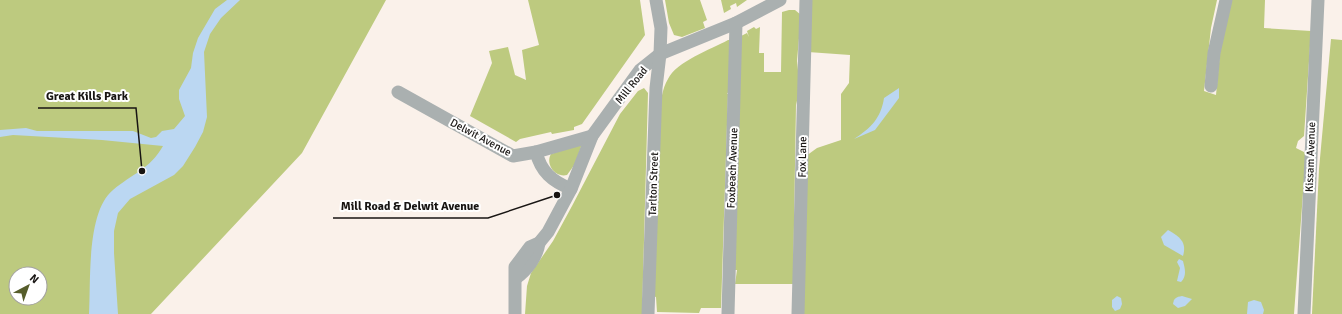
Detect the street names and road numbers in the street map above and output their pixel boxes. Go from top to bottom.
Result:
street label: Mill Road [612,64,650,107]
street label: Delwit Avenue [448,116,514,159]
street label: Kissam Avenue [1303,122,1318,192]
street label: Foxbeach Avenue [725,127,740,209]
street label: Fox Lane [796,136,809,178]
street label: Tarlton Street [646,152,661,216]

